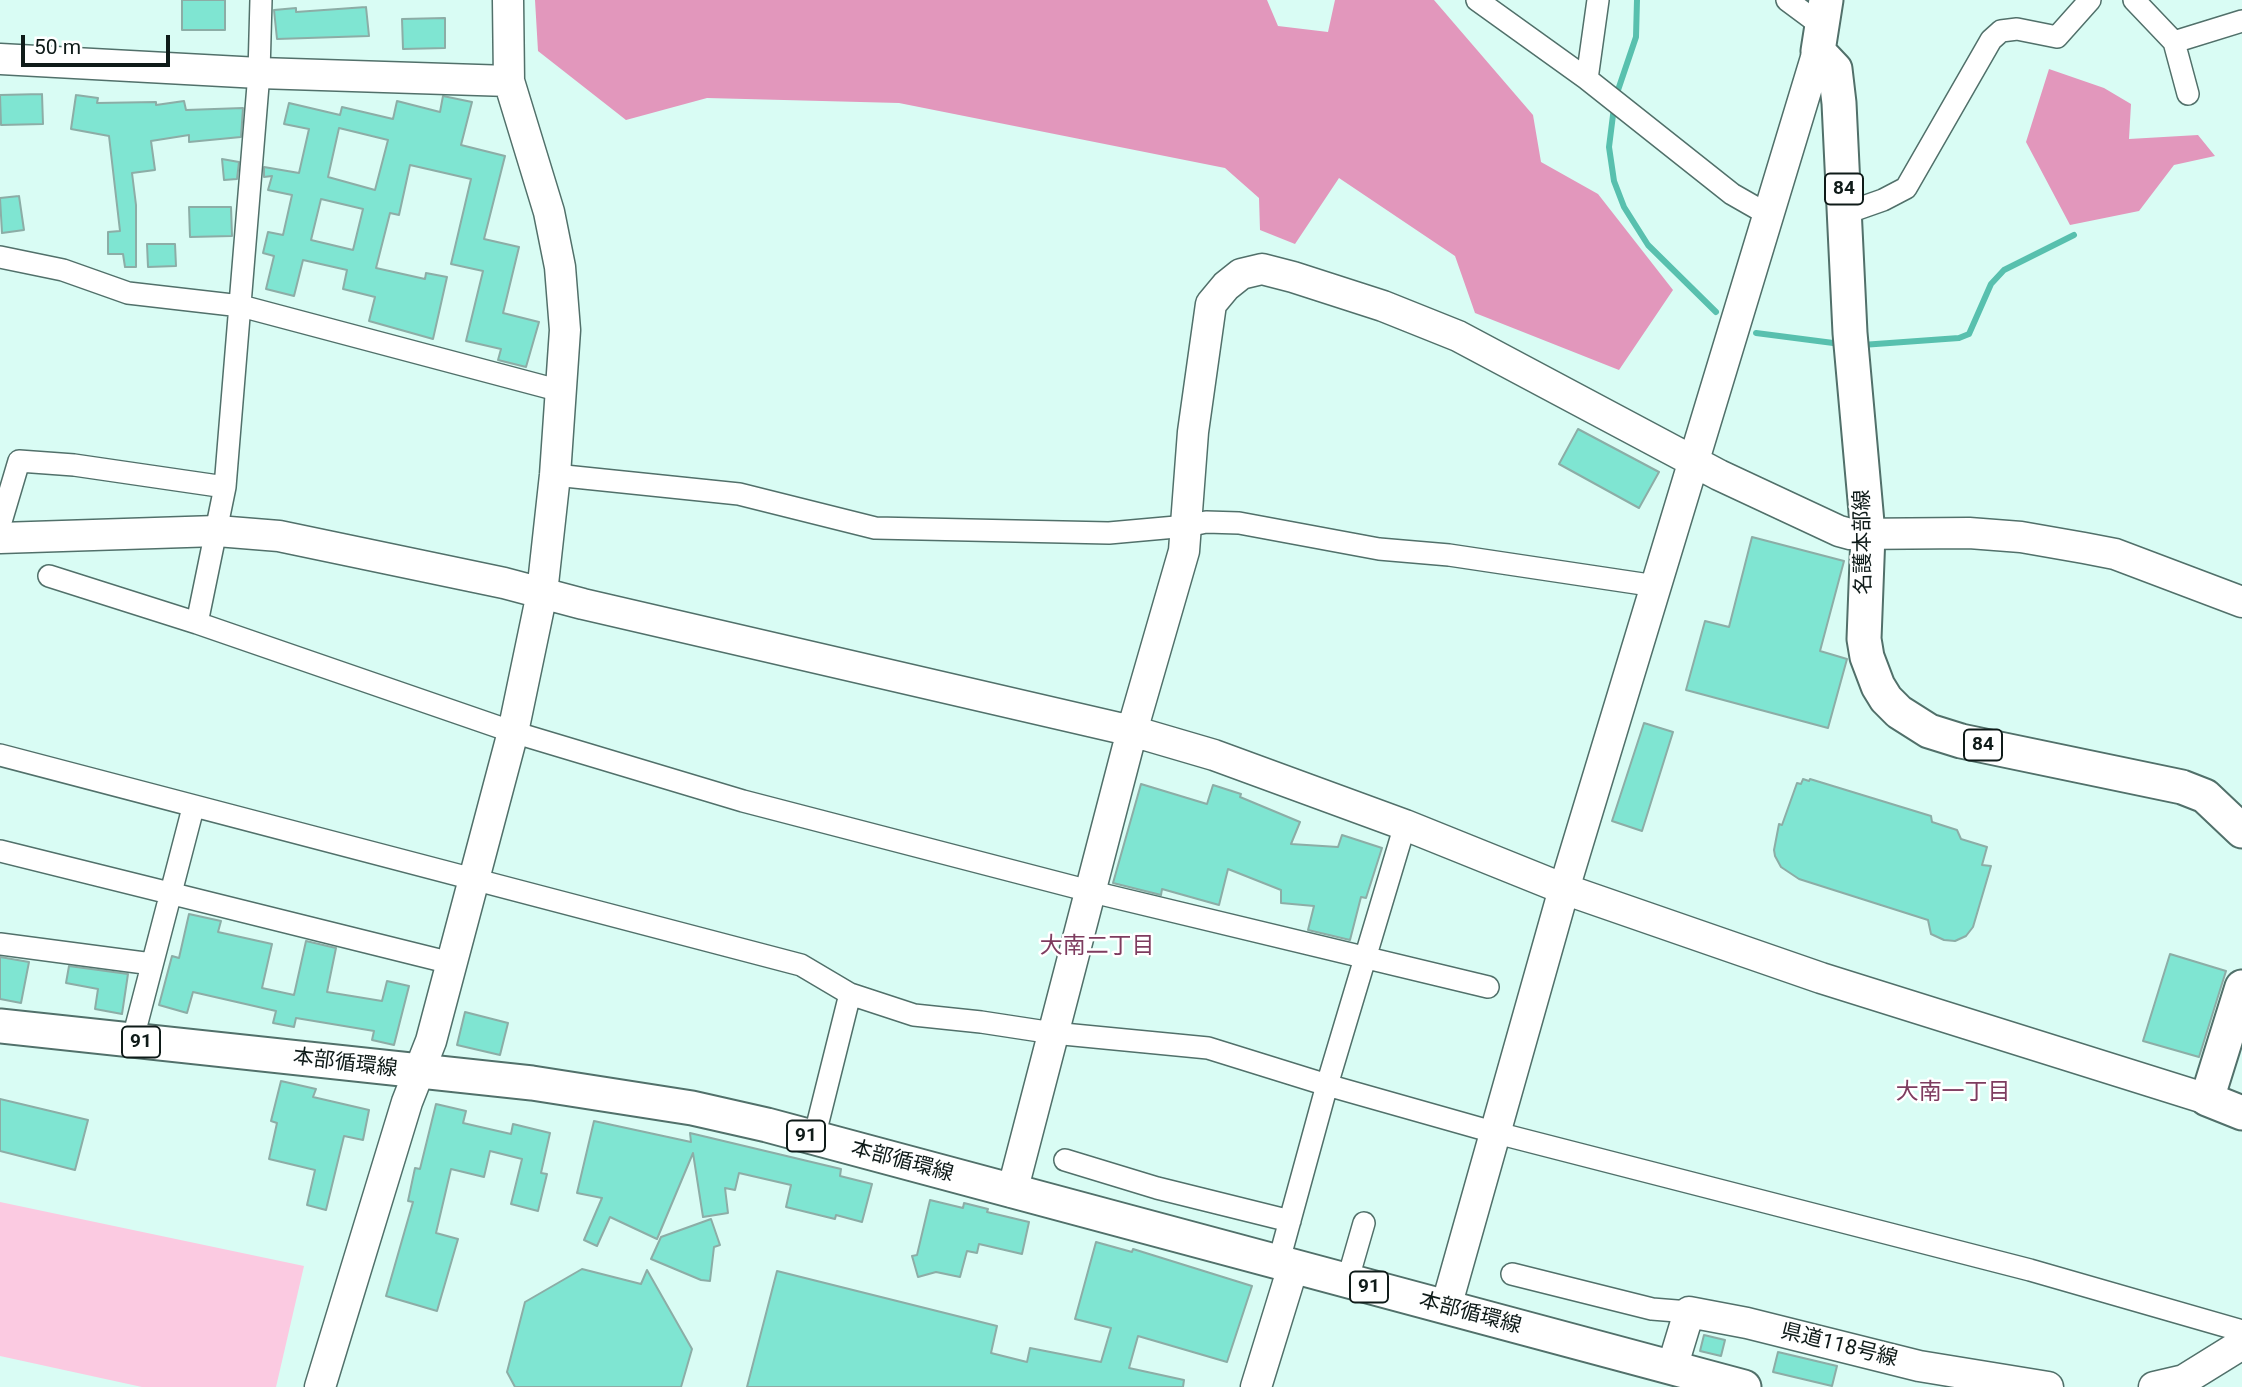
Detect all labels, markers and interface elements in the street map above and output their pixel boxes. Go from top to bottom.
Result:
scale bar [24,21,173,65]
text: 50 m [34,35,81,59]
road number: 84 [1825,174,1863,204]
street label: 名護本部線 [1850,489,1878,595]
road number: 84 [1964,730,2002,760]
district label: 大南二丁目 [1040,933,1154,961]
road number: 91 [122,1026,160,1058]
street label: 本部循環線 [291,1045,399,1083]
district label: 大南一丁目 [1896,1079,2010,1107]
road number: 91 [787,1120,825,1152]
street label: 本部循環線 [848,1136,956,1188]
road number: 91 [1350,1272,1388,1302]
street label: 本部循環線 [1416,1288,1524,1340]
street label: 県道118号線 [1778,1319,1900,1373]

